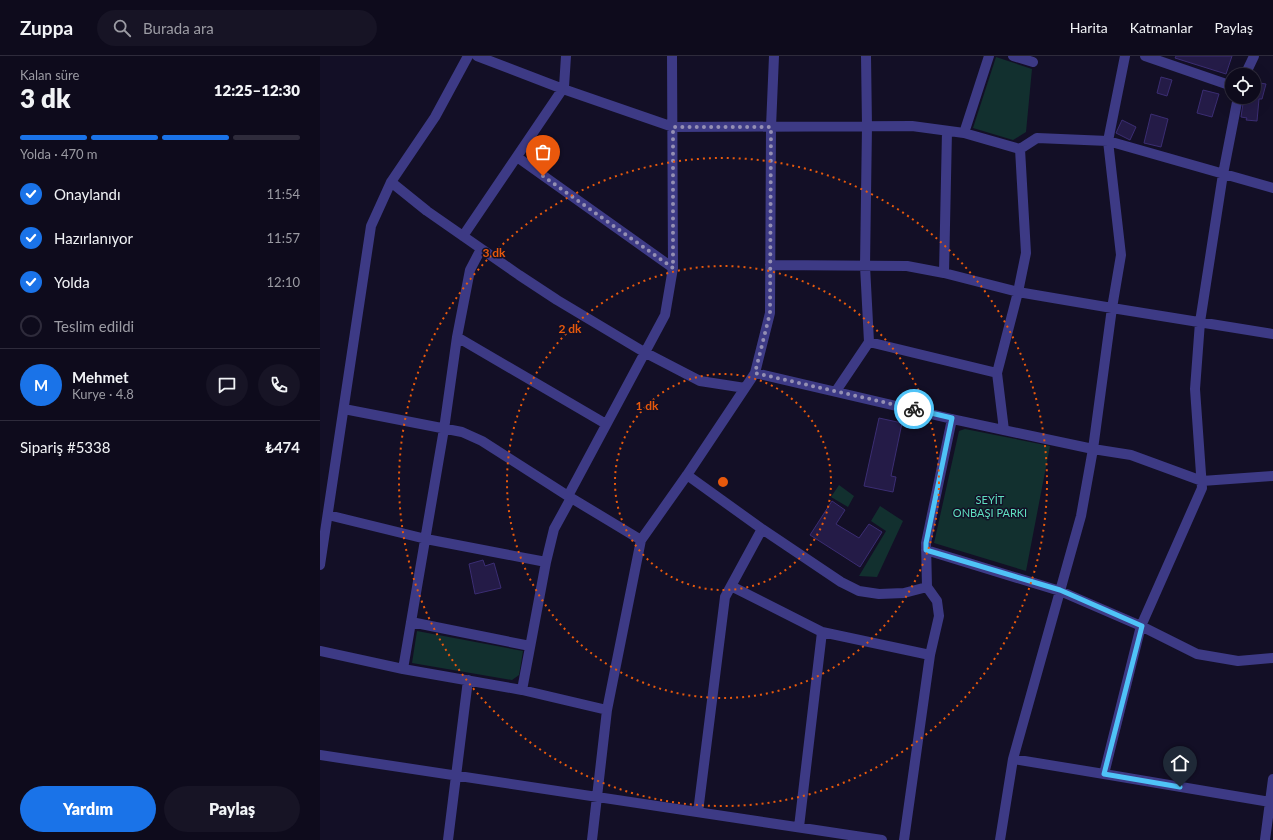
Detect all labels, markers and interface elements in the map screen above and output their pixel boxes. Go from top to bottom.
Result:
search box [97,10,377,46]
text: Zuppa [20,16,73,39]
icon: search [111,17,133,39]
text: Burada ara [143,19,214,37]
text: Harita [1070,19,1108,36]
text: Katmanlar [1130,19,1192,36]
text: Paylaş [1214,19,1253,36]
text: Kalan süre [20,67,79,83]
map controls [1225,68,1261,104]
button: locate [1225,68,1261,104]
text: 12:25–12:30 [214,81,300,99]
text: 3 dk [20,82,71,114]
pin [526,135,560,176]
icon: bag [532,141,554,163]
text: Yolda · 470 m [20,146,98,162]
icon: check [20,183,42,205]
text: Onaylandı [54,185,121,203]
text: 11:54 [267,186,300,202]
icon: check [20,227,42,249]
text: Hazırlanıyor [54,229,133,247]
text: 11:57 [267,230,300,246]
text: 3 dk [482,245,506,260]
icon: check [20,271,42,293]
text: Yolda [54,273,90,291]
text: 12:10 [267,274,300,290]
text: Teslim edildi [54,317,134,335]
text: 2 dk [558,321,582,336]
button: chat [206,364,248,406]
button: phone [258,364,300,406]
text: Mehmet [72,368,129,386]
text: M [34,376,48,394]
text: Kurye · 4.8 [72,386,134,402]
courier [894,389,934,429]
text: 1 dk [635,398,659,413]
icon: bike [903,398,925,420]
text: Sipariş #5338 [20,438,110,456]
text: ₺474 [265,438,300,456]
centre of rings [716,475,730,489]
park label: SEYİT ONBAŞI PARKI [953,493,1027,519]
pin [1163,746,1197,787]
icon: home [1169,752,1191,774]
button: Yardım [20,786,156,832]
button: Paylaş [164,786,300,832]

